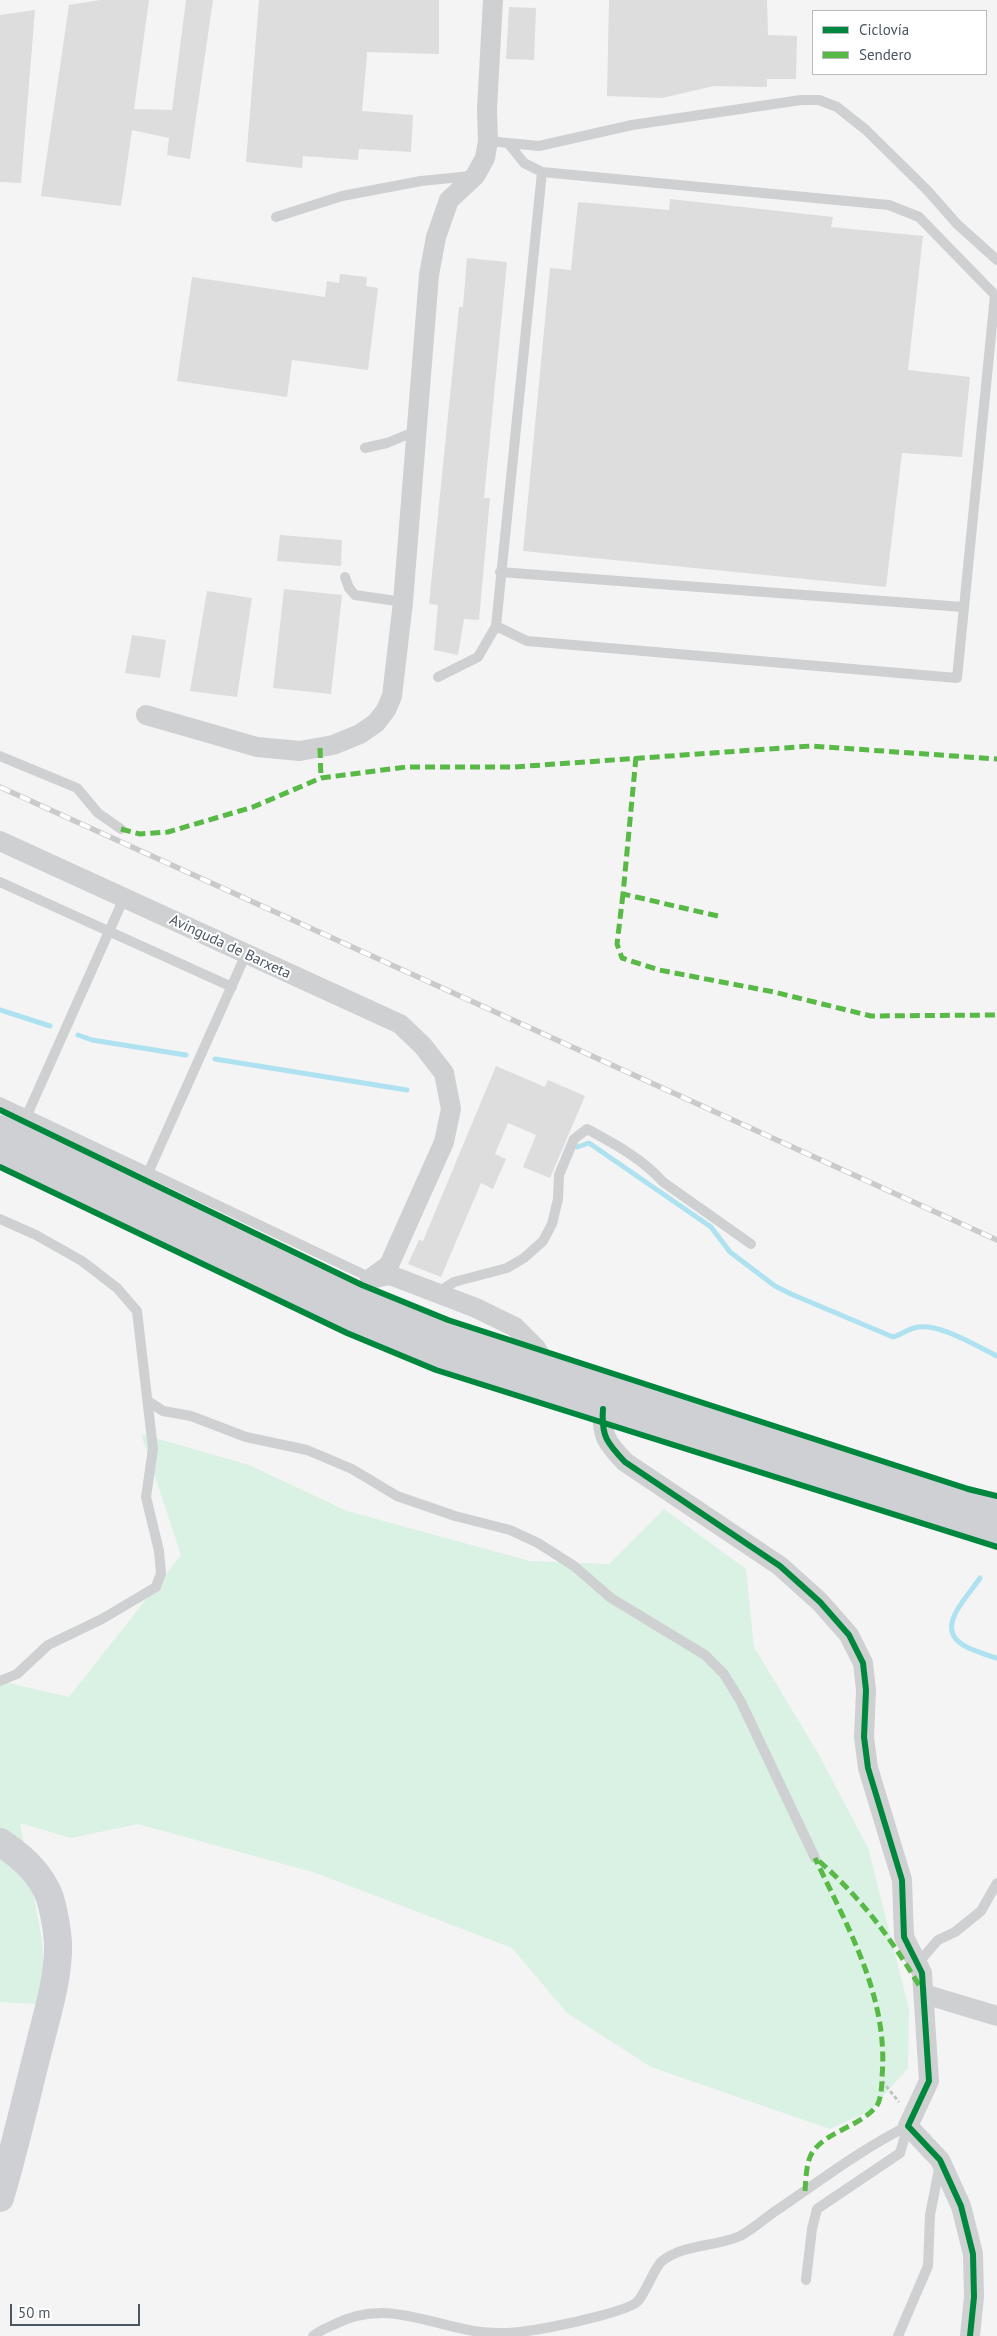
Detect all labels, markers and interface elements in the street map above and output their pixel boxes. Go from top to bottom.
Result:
legend [812,10,987,75]
text: Ciclovía [859,20,909,39]
text: Sendero [859,45,912,64]
street label: Avinguda de Barxeta [166,911,294,983]
scale bar [12,2294,142,2326]
text: 50 m [18,2303,51,2322]

